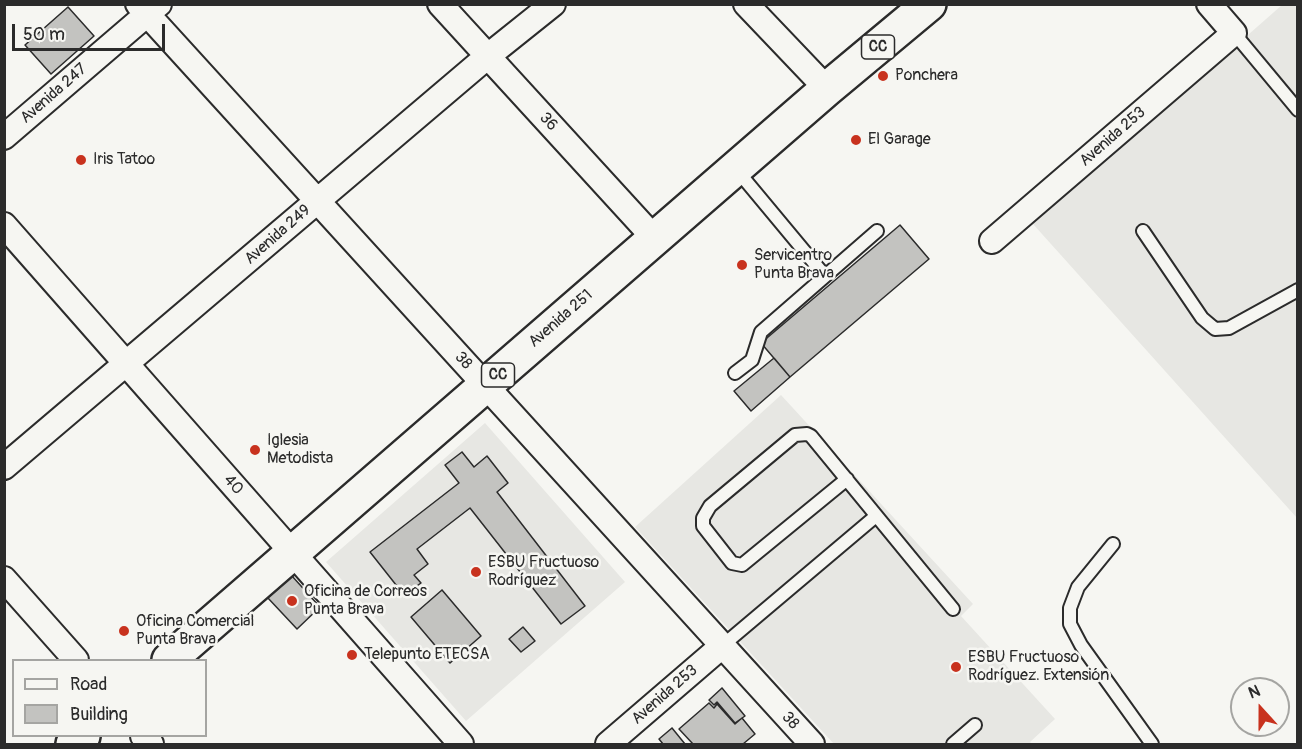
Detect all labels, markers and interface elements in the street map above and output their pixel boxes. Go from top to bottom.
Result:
scale bar [15,12,168,50]
text: 50 m [23,23,65,46]
road number: CC [862,35,894,59]
street label: Avenida 247 [17,60,91,128]
place label: Ponchera [895,66,958,86]
marker: Ponchera [876,69,890,83]
street label: Avenida 253 [1076,103,1150,171]
street label: 36 [535,109,561,135]
place label: El Garage [868,130,931,150]
marker: El Garage [849,133,863,147]
place label: Iris Tatoo [93,150,155,170]
marker: Iris Tatoo [74,153,88,167]
street label: Avenida 249 [241,201,315,269]
place label: Servicentro Punta Brava [754,246,834,284]
marker: Servicentro Punta Brava [735,258,749,272]
street label: Avenida 251 [525,286,597,352]
street label: 38 [450,348,476,374]
road number: CC [482,363,514,387]
place label: Iglesia Metodista [267,431,333,469]
marker: Iglesia Metodista [248,443,262,457]
street label: 40 [219,471,247,499]
place label: ESBU Fructuoso Rodríguez [488,553,599,591]
marker: ESBU Fructuoso Rodríguez [469,565,483,579]
place label: Oficina de Correos Punta Brava [304,582,427,620]
marker: Oficina de Correos Punta Brava [285,594,299,608]
place label: Oficina Comercial Punta Brava [136,612,254,650]
marker: Oficina Comercial Punta Brava [117,624,131,638]
place label: Telepunto ETECSA [364,645,490,665]
marker: Telepunto ETECSA [345,648,359,662]
place label: ESBU Fructuoso Rodríguez. Extensión [968,648,1109,686]
legend [12,659,207,737]
marker: ESBU Fructuoso Rodríguez. Extensión [949,660,963,674]
street label: Avenida 253 [628,661,702,729]
text: Road [70,673,107,696]
north arrow [1230,677,1290,737]
text: N [1246,681,1263,703]
text: Building [70,703,128,726]
street label: 38 [777,708,803,734]

